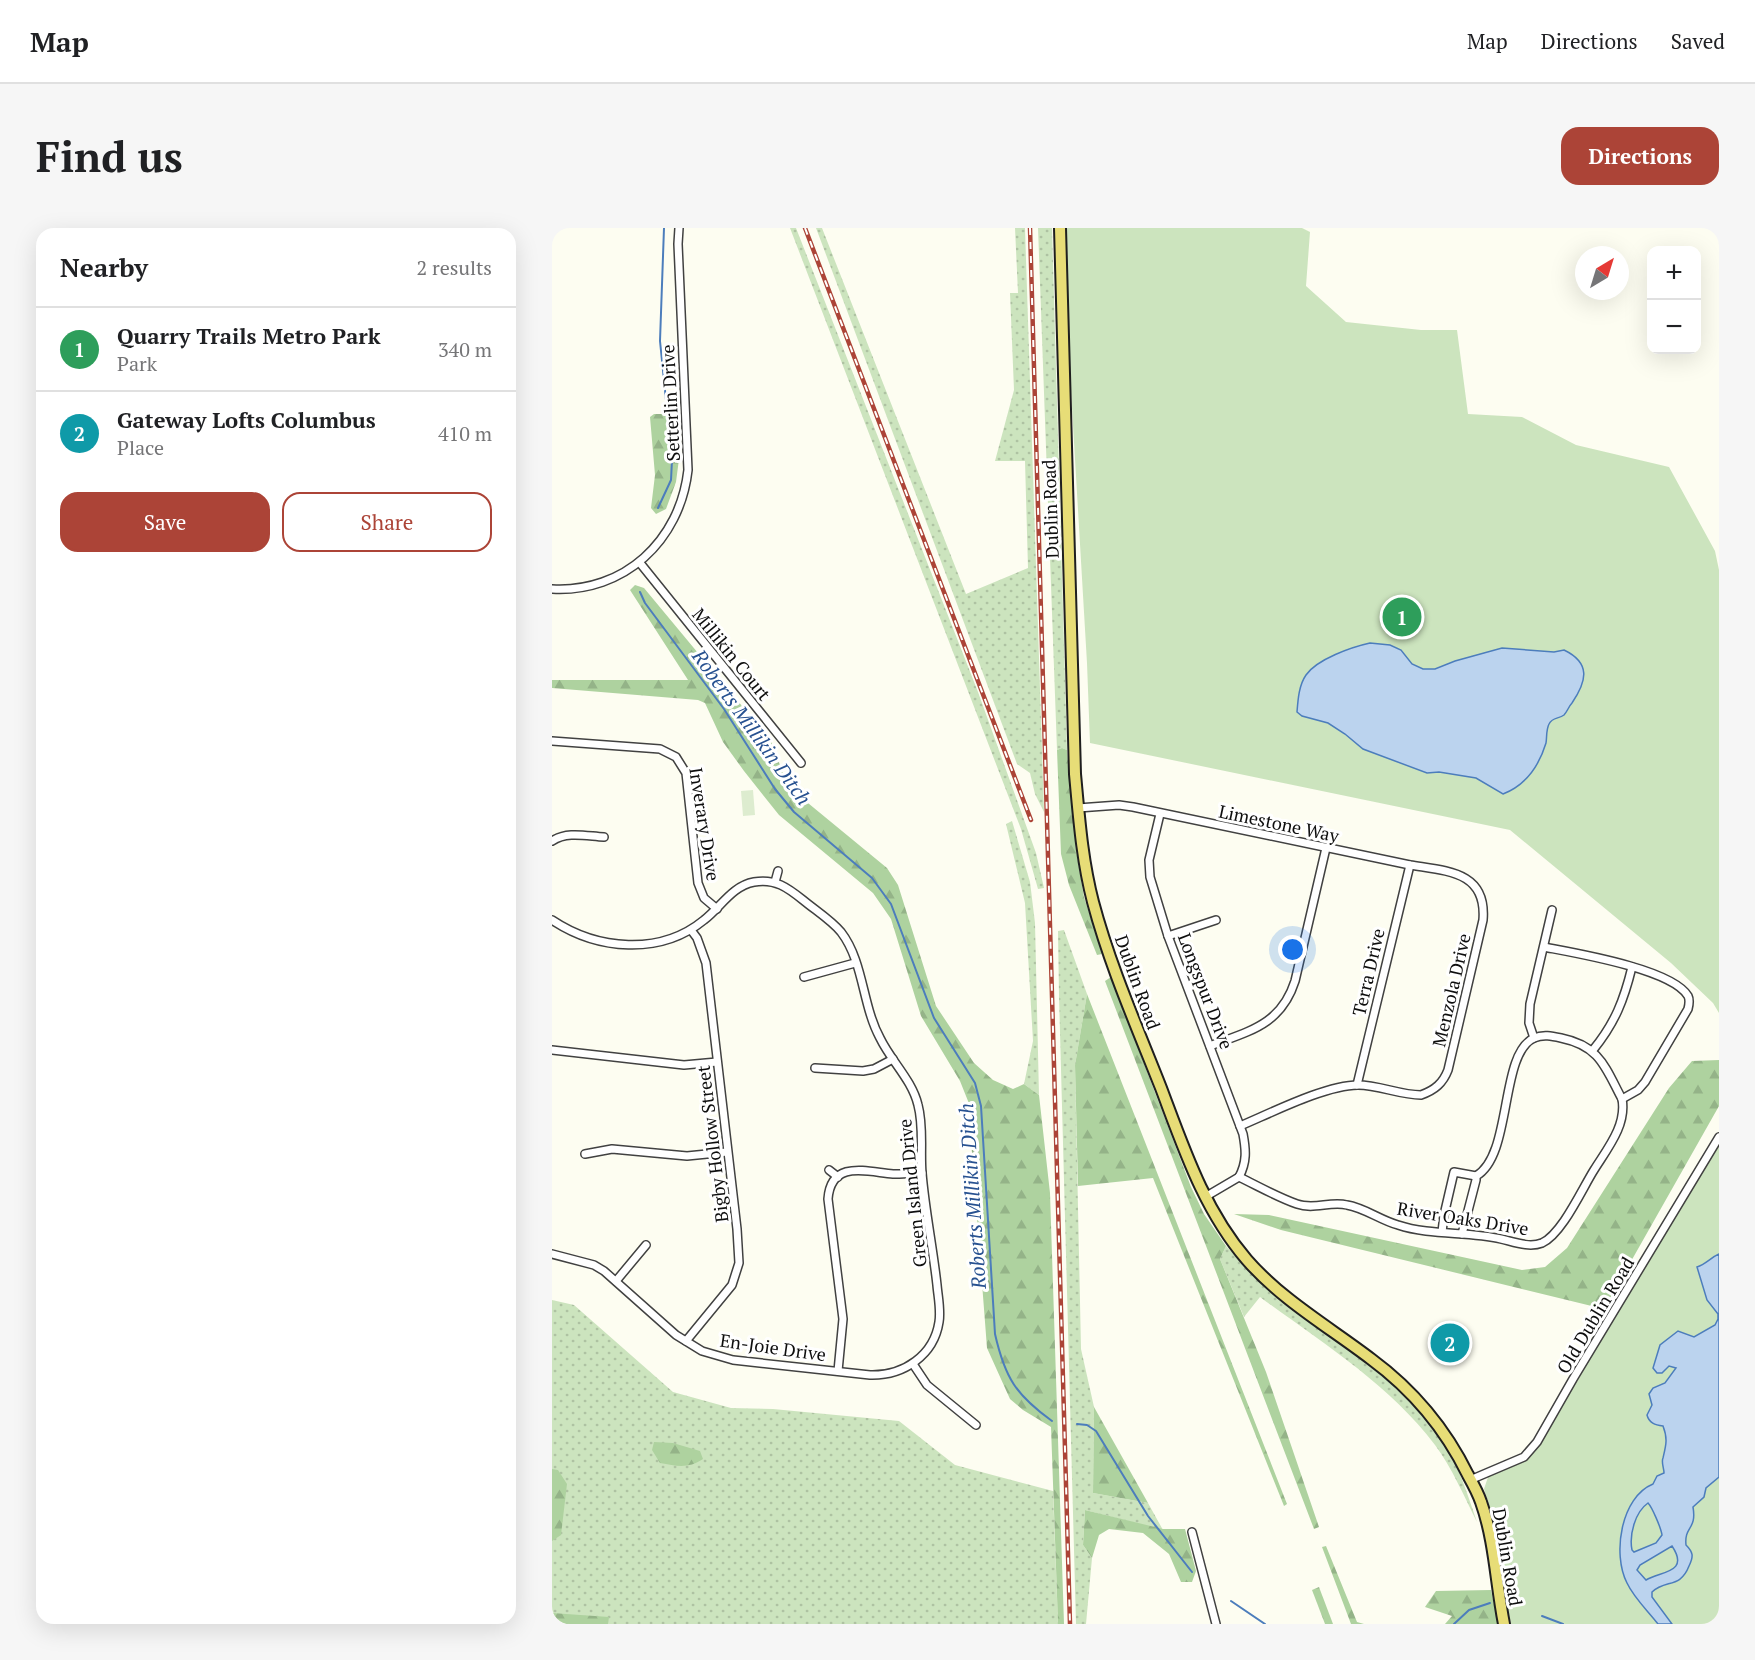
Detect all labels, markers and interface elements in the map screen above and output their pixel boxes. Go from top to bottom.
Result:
text: Map [30,23,89,60]
text: Map [1467,27,1508,55]
text: Directions [1541,27,1638,55]
text: Saved [1671,27,1725,55]
button: Directions [1561,127,1719,185]
text: Find us [36,128,183,184]
north arrow [1575,246,1629,300]
map controls [1647,246,1701,354]
button: + [1647,246,1701,300]
text: Nearby [60,250,148,284]
text: 2 results [417,254,492,281]
button: − [1647,300,1701,354]
text: Quarry Trails Metro Park [117,321,381,350]
text: 1 [74,336,85,363]
text: 340 m [438,336,492,363]
street label: Setterlin Drive [655,344,685,462]
text: Park [117,350,157,377]
text: Gateway Lofts Columbus [117,405,376,434]
text: 2 [74,420,85,447]
text: 410 m [438,420,492,447]
text: Place [117,434,164,461]
street label: Dublin Road [1036,459,1064,559]
button: Save [60,492,270,552]
button: Share [282,492,492,552]
pin: 1 [1382,594,1422,640]
street label: Millikin Court [687,603,777,705]
water label: Roberts Millikin Ditch [686,643,818,810]
street label: Inverary Drive [684,766,726,882]
street label: Limestone Way [1217,799,1342,848]
street label: Terra Drive [1346,926,1390,1018]
street label: Longspur Drive [1173,930,1239,1052]
street label: Dublin Road [1110,931,1166,1033]
street label: Menzola Drive [1426,931,1476,1049]
your location [1278,935,1307,964]
street label: Bigby Hollow Street [690,1064,734,1224]
water label: Roberts Millikin Ditch [952,1102,992,1291]
street label: Green Island Drive [892,1118,932,1268]
street label: River Oaks Drive [1396,1196,1530,1240]
street label: Old Dublin Road [1551,1252,1639,1378]
pin: 2 [1430,1320,1470,1366]
street label: En-Joie Drive [719,1328,827,1366]
street label: Dublin Road [1488,1506,1528,1608]

